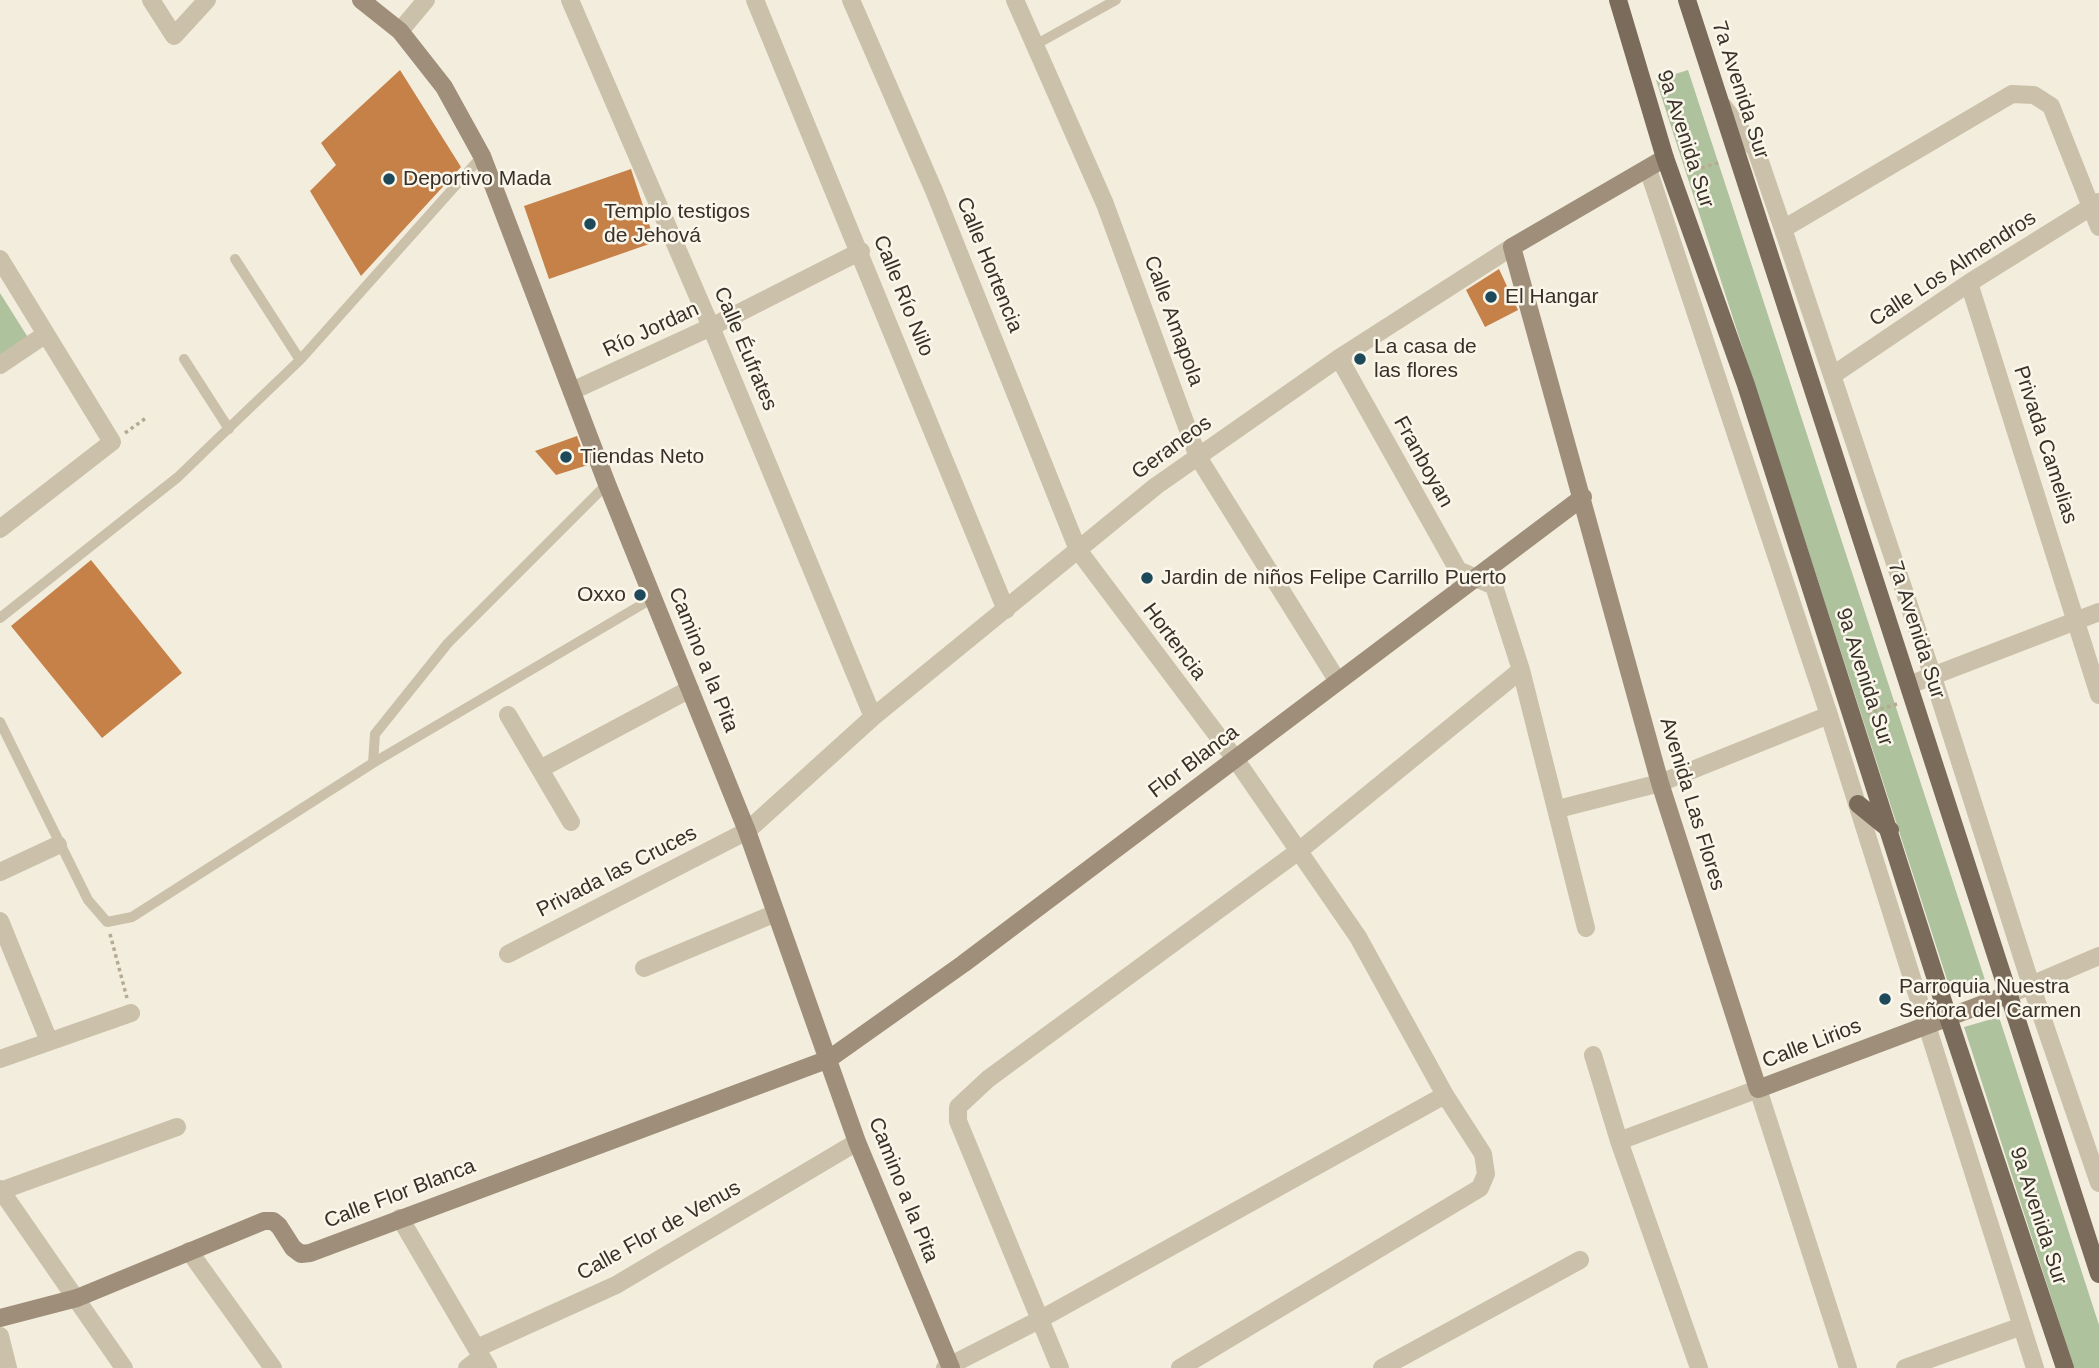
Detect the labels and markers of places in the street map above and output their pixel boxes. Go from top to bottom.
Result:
place label: Deportivo Mada [403,166,551,192]
marker: Deportivo Mada [381,171,397,187]
place label: Templo testigos de Jehová [604,199,750,249]
marker: Templo testigos de Jehová [582,216,598,232]
place label: El Hangar [1505,284,1598,310]
marker: El Hangar [1483,289,1499,305]
place label: La casa de las flores [1374,334,1477,384]
marker: La casa de las flores [1352,351,1368,367]
place label: Tiendas Neto [580,444,704,470]
marker: Tiendas Neto [558,449,574,465]
place label: Jardin de niños Felipe Carrillo Puerto [1161,565,1507,591]
marker: Jardin de niños Felipe Carrillo Puerto [1139,570,1155,586]
place label: Oxxo [577,582,626,608]
marker: Oxxo [632,587,648,603]
place label: Parroquia Nuestra Señora del Carmen [1899,974,2081,1024]
marker: Parroquia Nuestra Señora del Carmen [1877,991,1893,1007]

